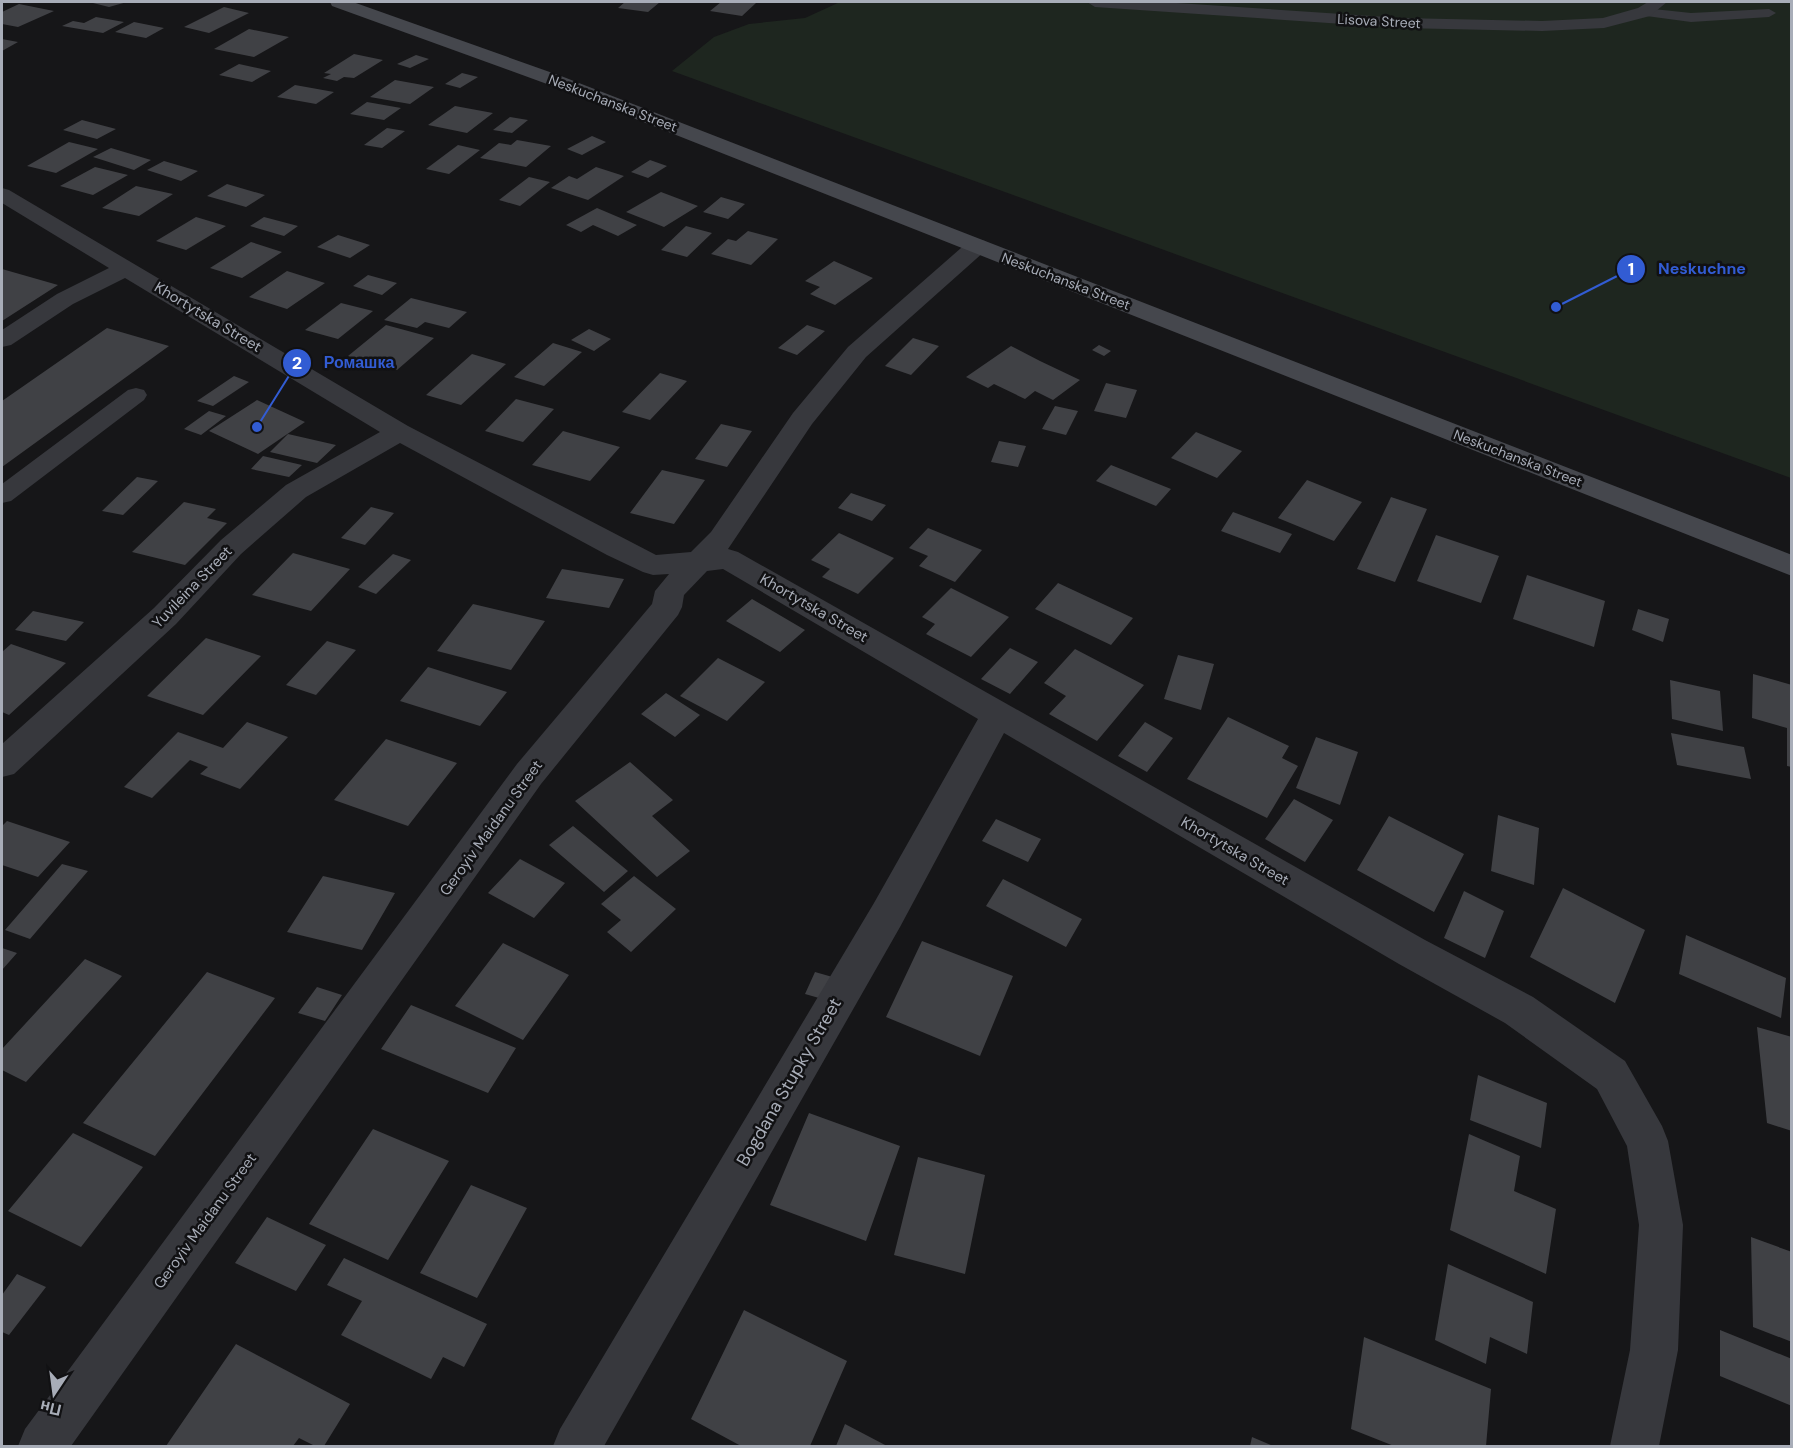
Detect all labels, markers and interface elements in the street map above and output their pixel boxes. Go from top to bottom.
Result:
street label: Lisova Street [1337,10,1421,32]
street label: Neskuchanska Street [546,70,680,136]
street label: Neskuchanska Street [999,248,1133,314]
callout: Neskuchne [1616,252,1758,286]
text: 1 [1628,257,1634,281]
text: Neskuchne [1658,258,1746,279]
street label: Khortytska Street [151,277,265,357]
callout: Ромашка [282,346,406,380]
text: 2 [292,351,302,375]
text: Ромашка [324,352,394,373]
street label: Neskuchanska Street [1451,425,1585,491]
street label: Yuvileina Street [148,541,236,632]
street label: Khortytska Street [756,569,872,647]
street label: Geroyiv Maidanu Street [435,756,547,900]
street label: Khortytska Street [1177,812,1293,890]
street label: Bogdana Stupky Street [731,993,847,1171]
street label: Geroyiv Maidanu Street [149,1149,261,1293]
north arrow [24,1364,84,1424]
text: Пн [38,1396,63,1421]

